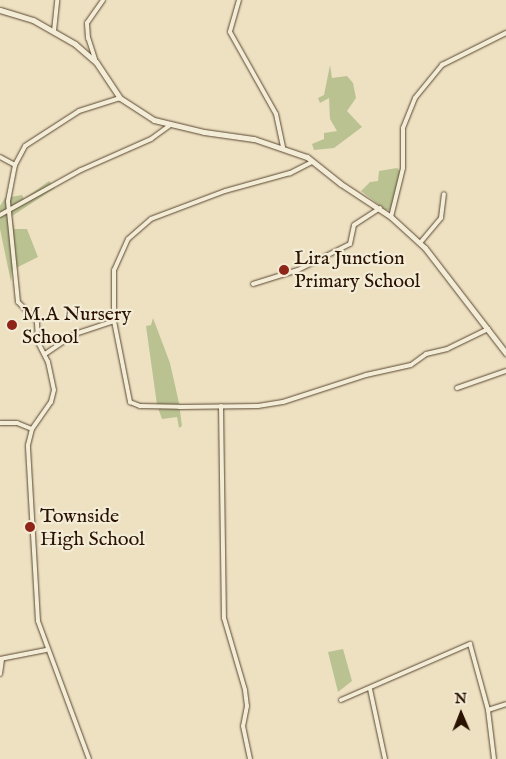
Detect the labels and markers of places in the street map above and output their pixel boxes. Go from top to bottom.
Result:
place label: Lira Junction Primary School [294,246,420,293]
marker: Lira Junction Primary School [278,264,290,276]
place label: M.A Nursery School [22,302,131,349]
marker: M.A Nursery School [6,319,18,331]
place label: Townside High School [40,504,145,551]
marker: Townside High School [24,521,36,533]

